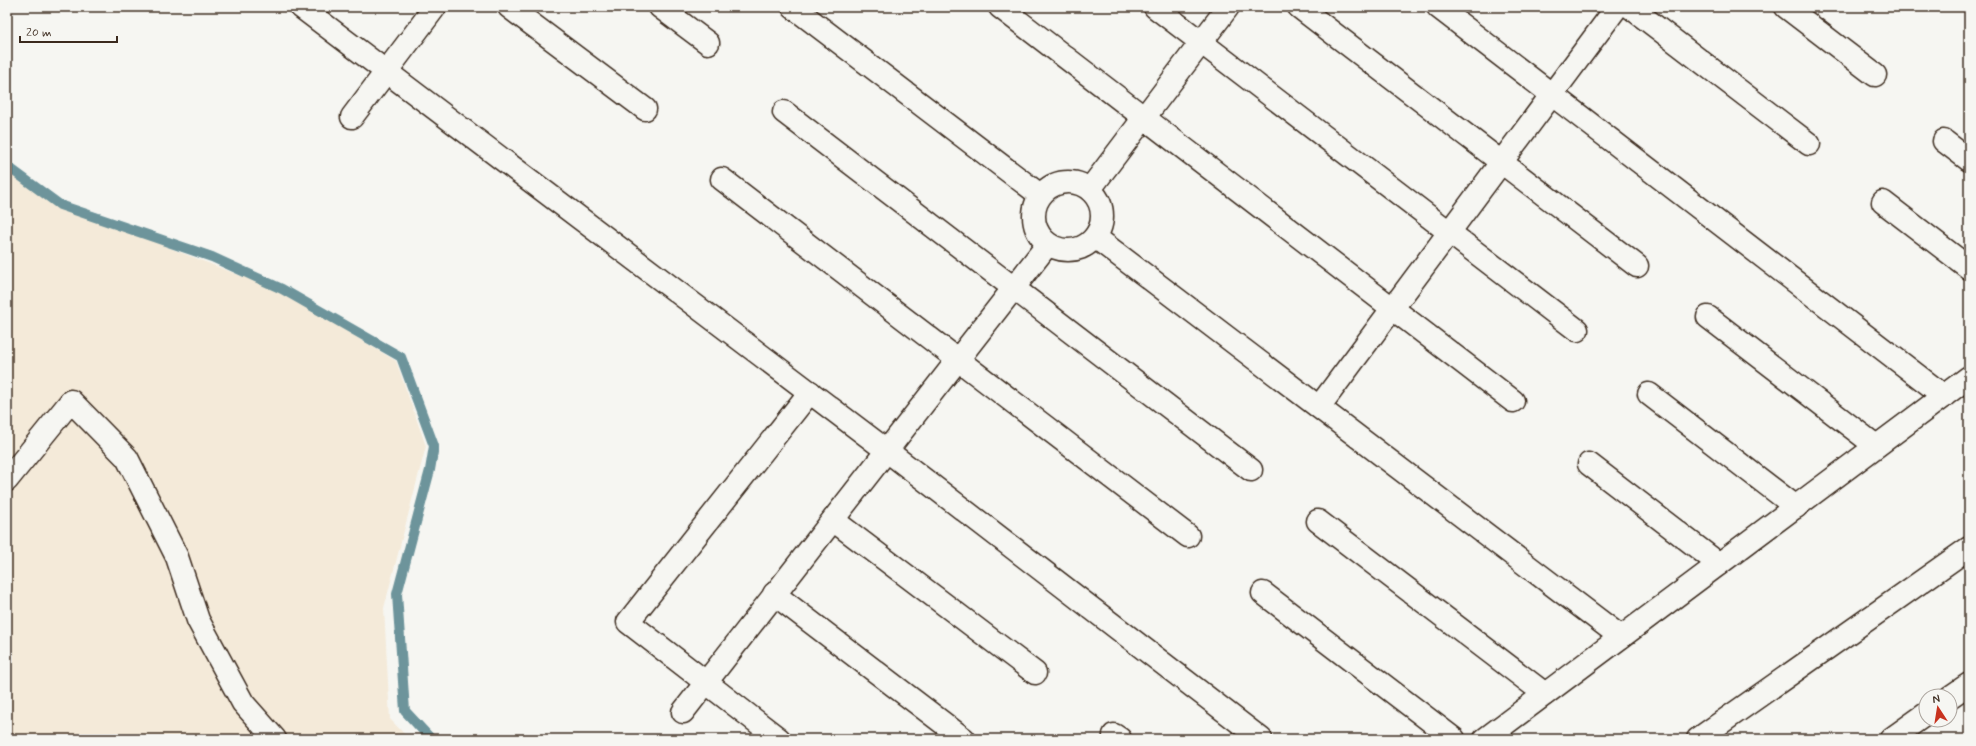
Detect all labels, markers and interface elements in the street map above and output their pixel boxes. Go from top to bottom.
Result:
scale bar [20,18,117,44]
text: 20 m [26,25,52,41]
north arrow [1918,688,1958,728]
text: N [1931,692,1941,707]

